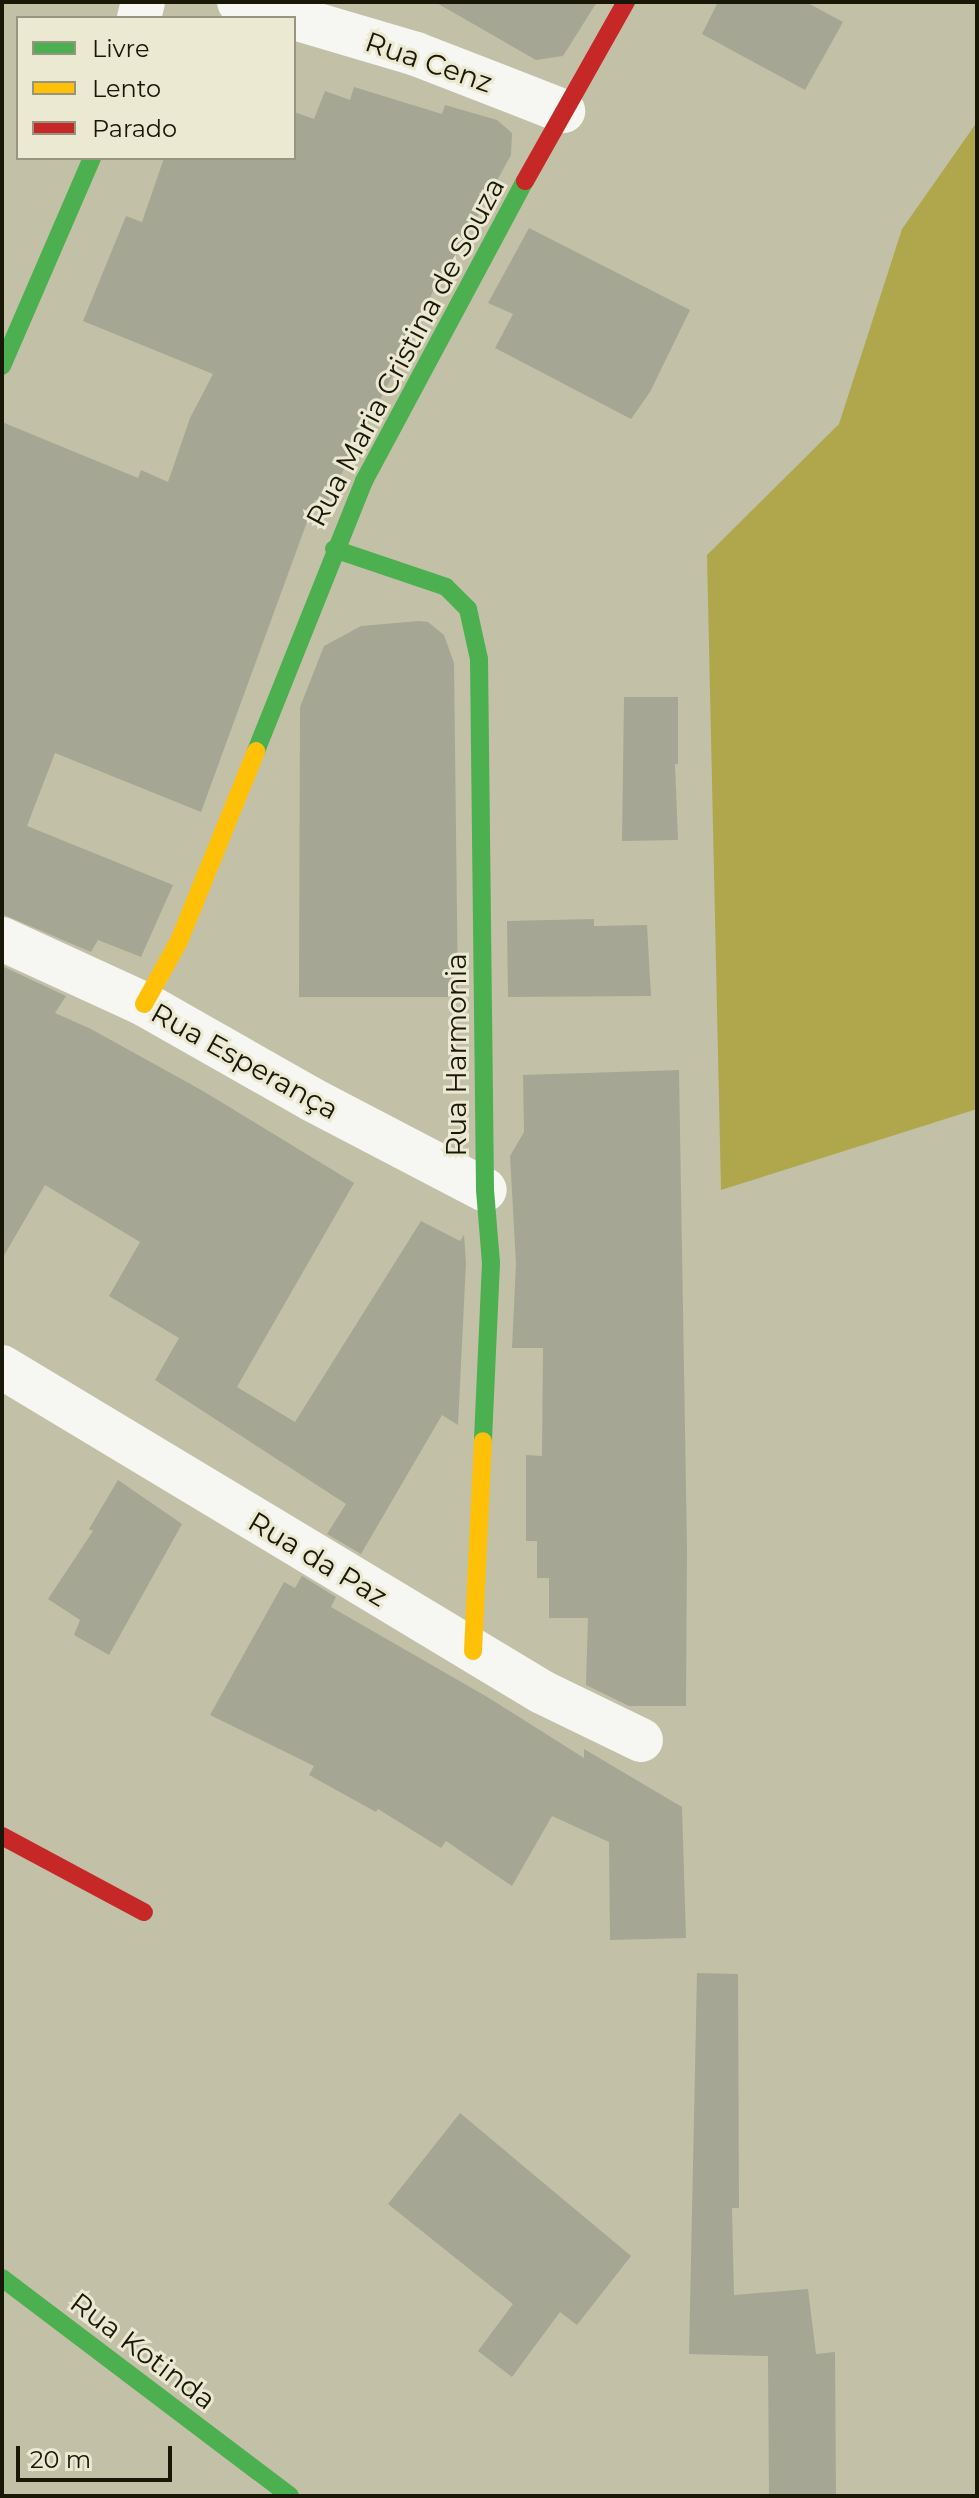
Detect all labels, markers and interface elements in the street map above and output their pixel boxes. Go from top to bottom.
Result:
legend [16,16,296,160]
street label: Rua Cenz [361,25,497,99]
text: Livre [92,34,149,63]
text: Lento [92,74,161,103]
text: Parado [92,114,177,143]
street label: Rua Maria Cristina de Souza [299,172,511,532]
street label: Rua Harmonia [439,953,473,1157]
street label: Rua Esperança [146,996,344,1126]
street label: Rua da Paz [242,1504,394,1614]
street label: Rua Kotinda [64,2286,222,2416]
scale bar [20,2430,176,2480]
text: 20 m [30,2445,91,2474]

